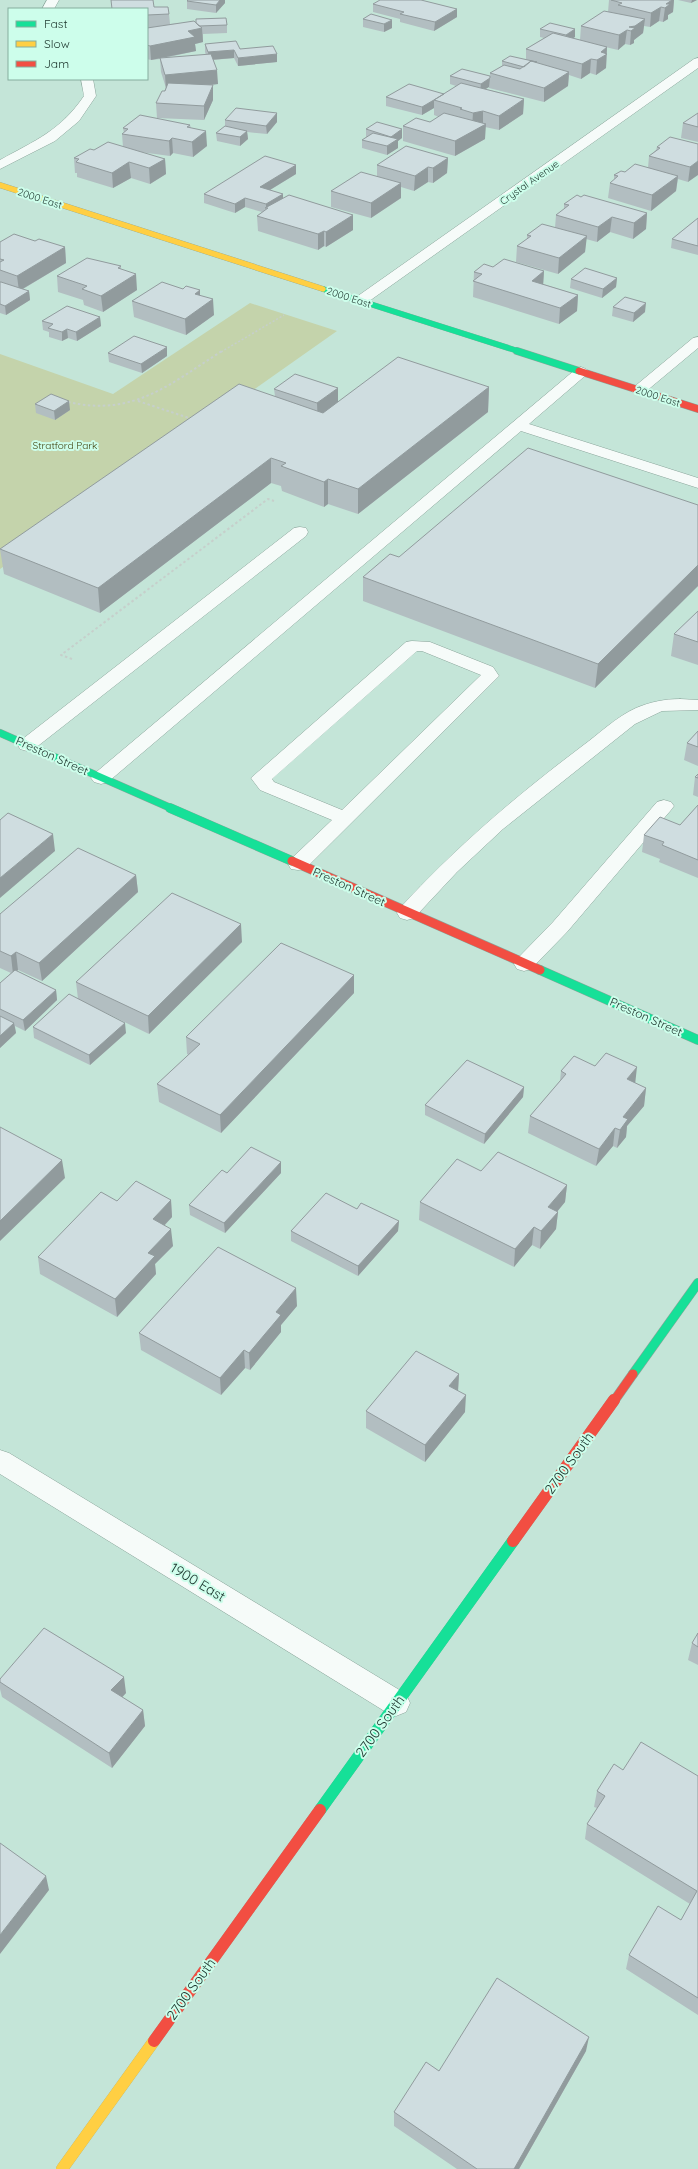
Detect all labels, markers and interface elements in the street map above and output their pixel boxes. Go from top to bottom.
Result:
legend [8,8,148,80]
text: Fast [44,16,68,31]
text: Slow [44,36,70,51]
text: Jam [44,56,69,71]
street label: Crystal Avenue [497,157,562,208]
street label: 2000 East [16,185,64,212]
street label: 2000 East [325,284,373,311]
street label: 2000 East [634,383,682,410]
park label: Stratford Park [33,439,97,452]
street label: Preston Street [13,733,91,778]
street label: Preston Street [310,864,388,909]
street label: Preston Street [607,994,685,1039]
street label: 2700 South [541,1429,597,1497]
street label: 1900 East [167,1559,229,1606]
street label: 2700 South [352,1692,408,1760]
street label: 2700 South [163,1955,219,2023]

